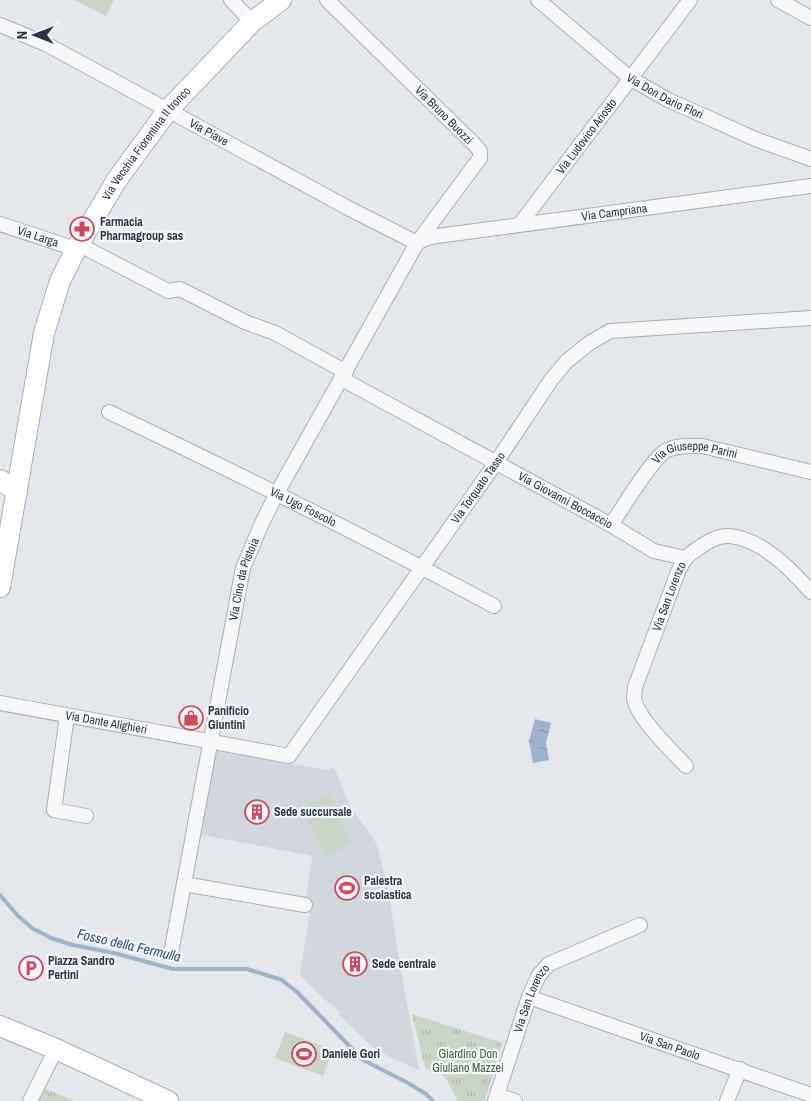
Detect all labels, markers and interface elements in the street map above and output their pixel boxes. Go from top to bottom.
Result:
north arrow [10,10,60,60]
text: N [13,31,31,39]
street label: Via Don Dario Flori [623,70,706,123]
street label: Via Bruno Buozzi [411,82,477,148]
street label: Via Vecchia Fiorentina II tronco [98,83,194,203]
street label: Via Ludovico Ariosto [553,95,620,177]
street label: Via Piave [186,115,231,150]
street label: Via Campriana [581,200,649,225]
place label: Farmacia Pharmagroup sas [100,214,184,244]
pharmacy icon: Farmacia Pharmagroup sas [69,216,95,242]
street label: Via Larga [15,222,61,251]
street label: Via Giuseppe Parini [648,438,739,467]
street label: Via Torquato Tasso [447,449,509,527]
street label: Via Giovanni Boccaccio [515,468,615,532]
street label: Via Ugo Foscolo [267,483,339,530]
street label: Via Cino da Pistoia [225,535,263,622]
street label: Via San Lorenzo [648,559,690,634]
place label: Panificio Giuntini [208,703,249,733]
shop icon: Panificio Giuntini [178,705,204,731]
street label: Via Dante Alighieri [64,707,148,738]
building icon: Sede succursale [244,799,270,825]
place label: Sede succursale [274,804,352,820]
place label: Palestra scolastica [364,873,412,903]
sports icon: Palestra scolastica [334,875,360,901]
water label: Fosso della Fermulla [75,924,183,966]
building icon: Sede centrale [342,951,368,977]
place label: Piazza Sandro Pertini [48,953,115,983]
parking icon: Piazza Sandro Pertini [18,955,44,981]
place label: Sede centrale [372,956,437,972]
street label: Via San Lorenzo [510,961,553,1035]
street label: Via San Paolo [637,1028,702,1064]
sports icon: Daniele Gori [291,1041,317,1067]
place label: Daniele Gori [322,1046,380,1062]
park label: Giardino Don Giuliano Mazzei [432,1046,504,1076]

